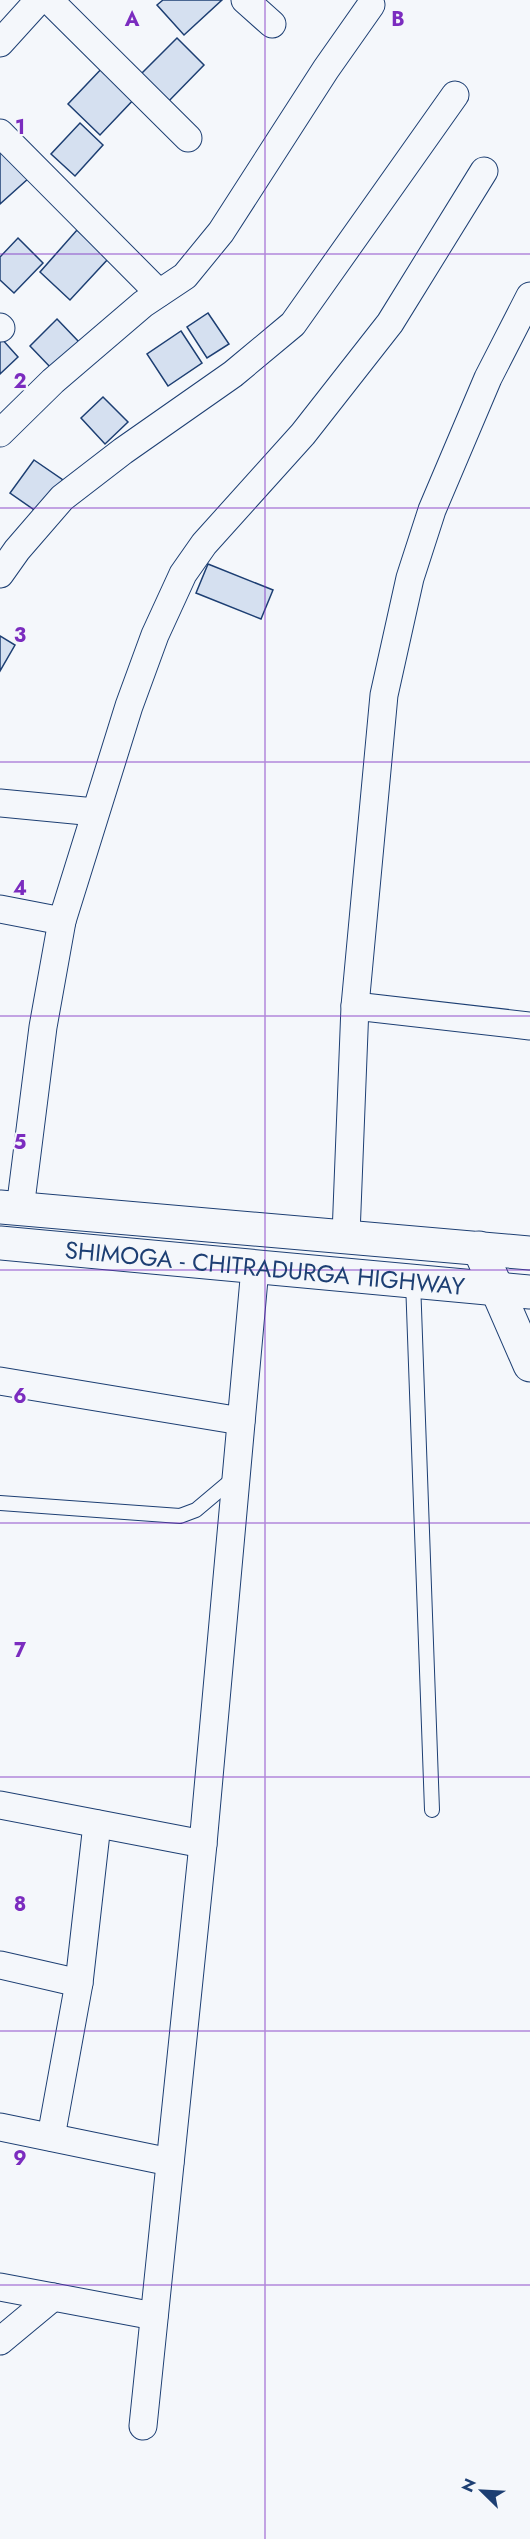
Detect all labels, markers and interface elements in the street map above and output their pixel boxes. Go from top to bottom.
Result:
text: A [124,5,140,34]
text: B [391,5,405,34]
text: 1 [15,113,25,142]
text: 2 [13,367,27,396]
text: 3 [14,621,26,650]
text: 4 [13,874,27,903]
text: 5 [14,1128,27,1157]
street label: SHIMOGA - CHITRADURGA HIGHWAY [63,1232,467,1303]
text: 6 [13,1382,27,1411]
text: 7 [14,1636,27,1665]
text: 8 [14,1890,26,1919]
text: 9 [13,2144,27,2173]
north arrow [452,2461,512,2521]
text: N [456,2475,482,2496]

